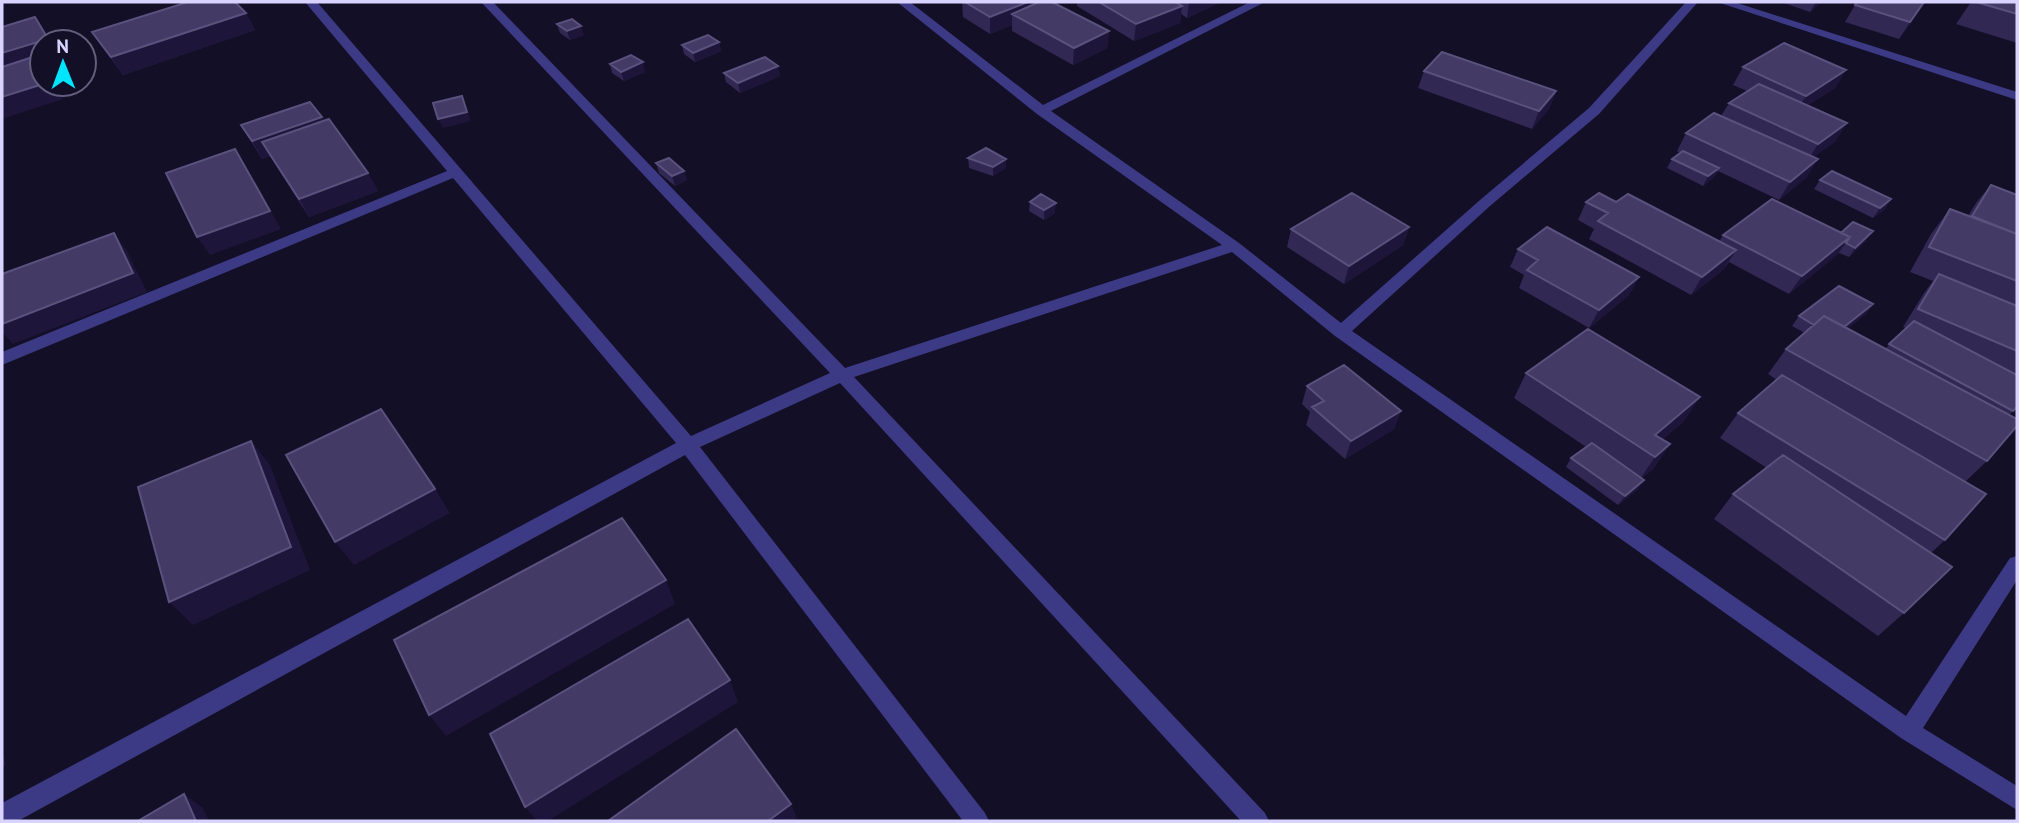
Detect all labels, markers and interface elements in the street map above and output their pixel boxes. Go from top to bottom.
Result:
north arrow [28,28,98,98]
text: N [56,34,69,58]

